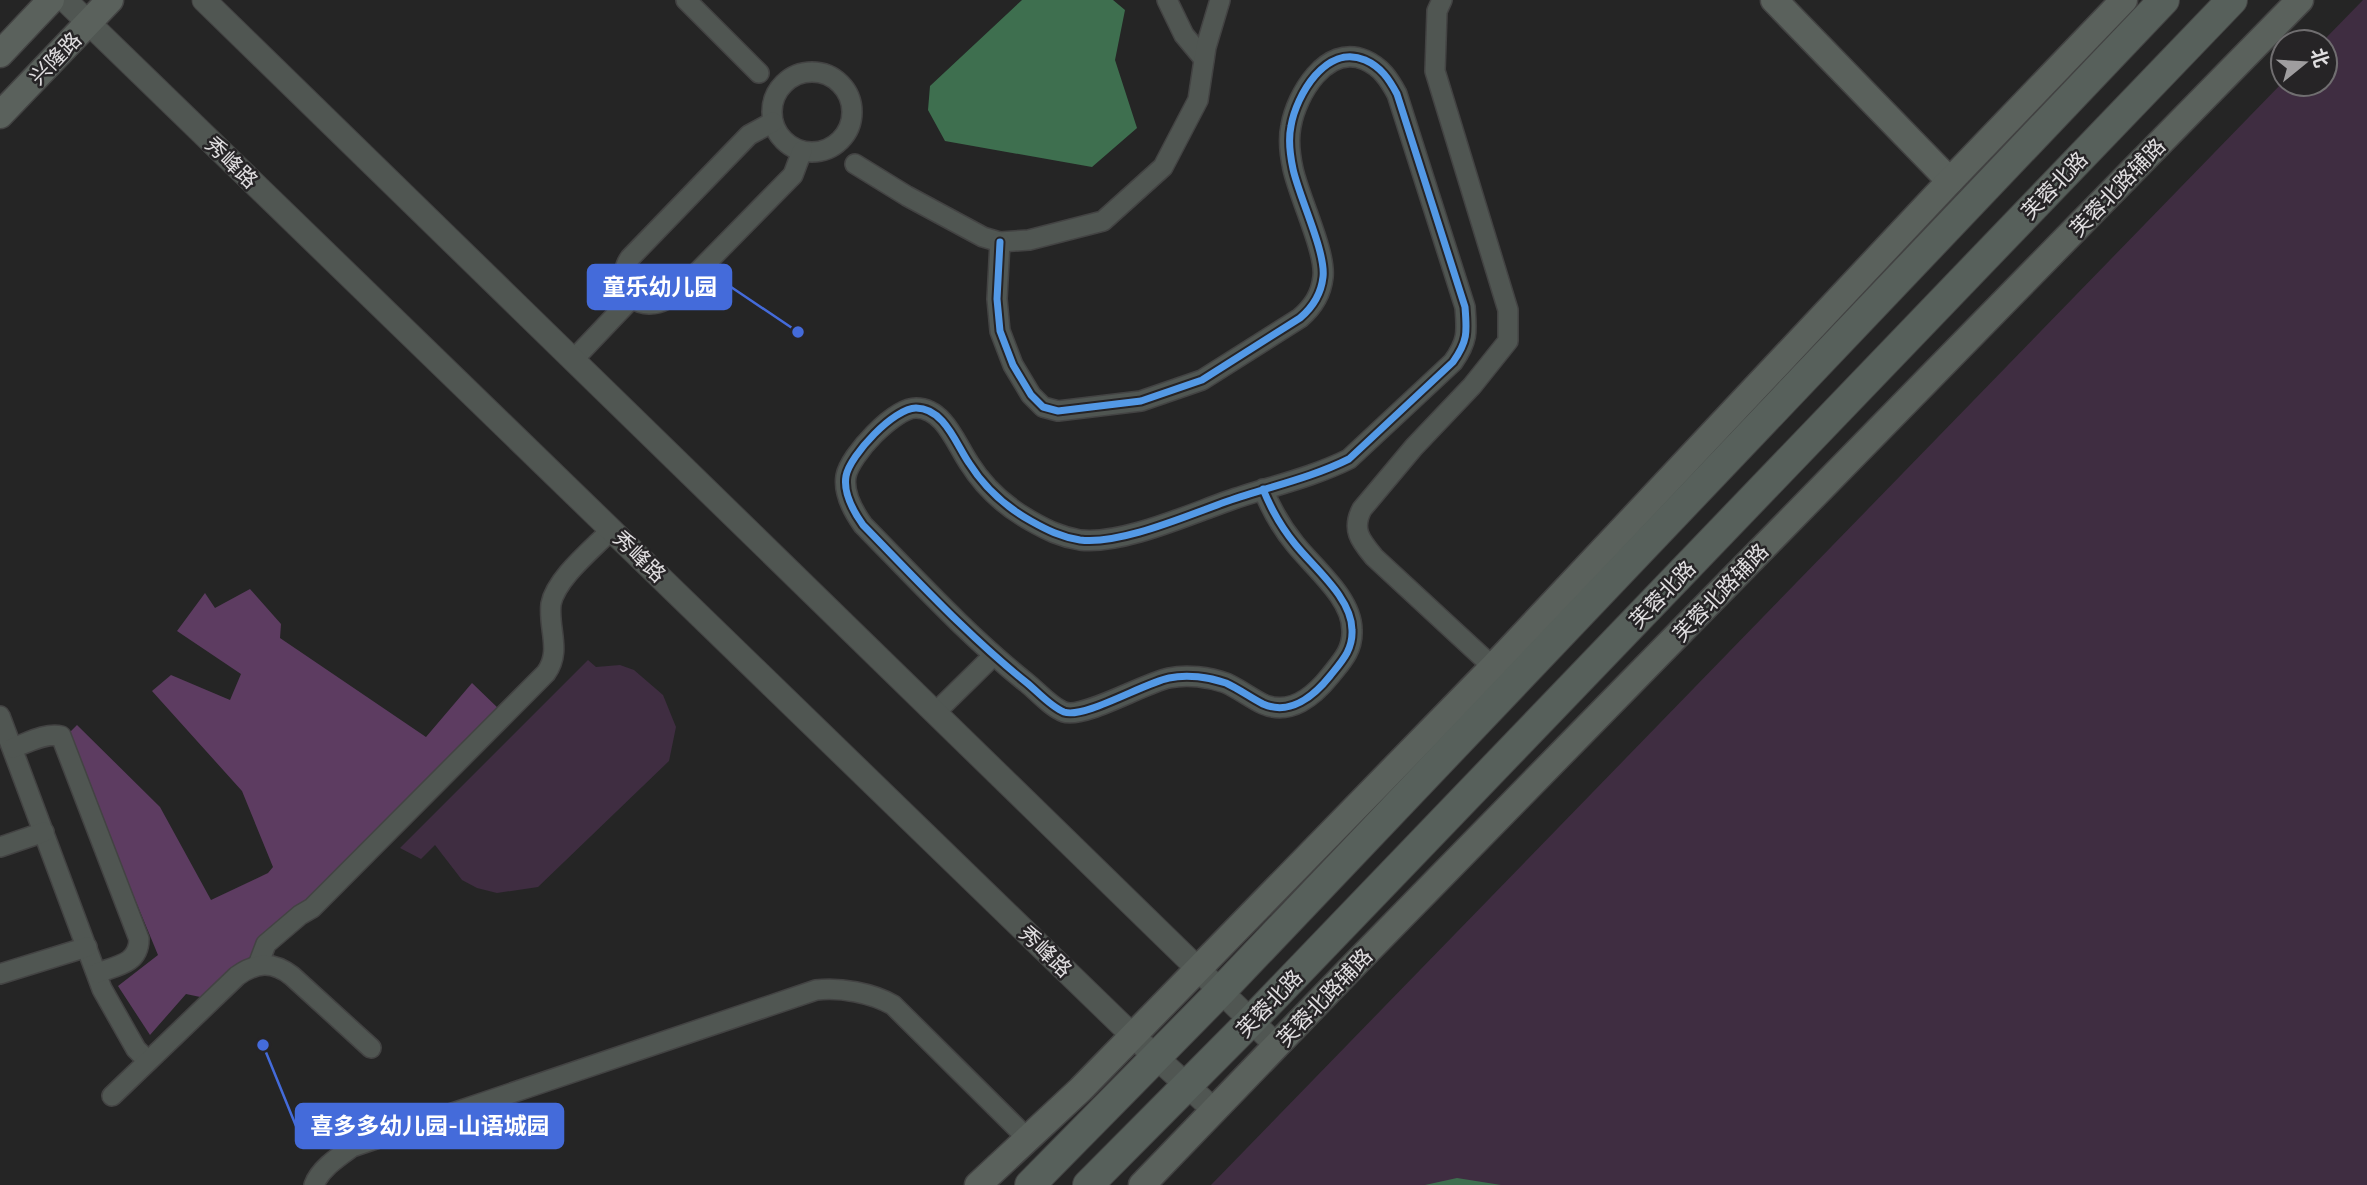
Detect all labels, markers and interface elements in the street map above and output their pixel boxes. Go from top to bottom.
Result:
street label: 兴隆路 [23,26,87,90]
north arrow [2269,28,2339,98]
text: 北 [2305,45,2335,71]
street label: 秀峰路 [200,130,264,194]
street label: 芙蓉北路辅路 [2063,132,2171,242]
street label: 芙蓉北路 [2015,145,2093,225]
callout: 童乐幼儿园 [588,265,731,309]
text: 童乐幼儿园 [603,270,718,302]
street label: 秀峰路 [608,524,672,588]
street label: 芙蓉北路辅路 [1666,537,1774,647]
street label: 芙蓉北路 [1623,554,1701,634]
street label: 秀峰路 [1014,919,1078,983]
street label: 芙蓉北路辅路 [1270,942,1378,1052]
street label: 芙蓉北路 [1230,963,1308,1043]
callout: 喜多多幼儿园-山语城园 [296,1104,563,1148]
text: 喜多多幼儿园-山语城园 [310,1109,550,1141]

